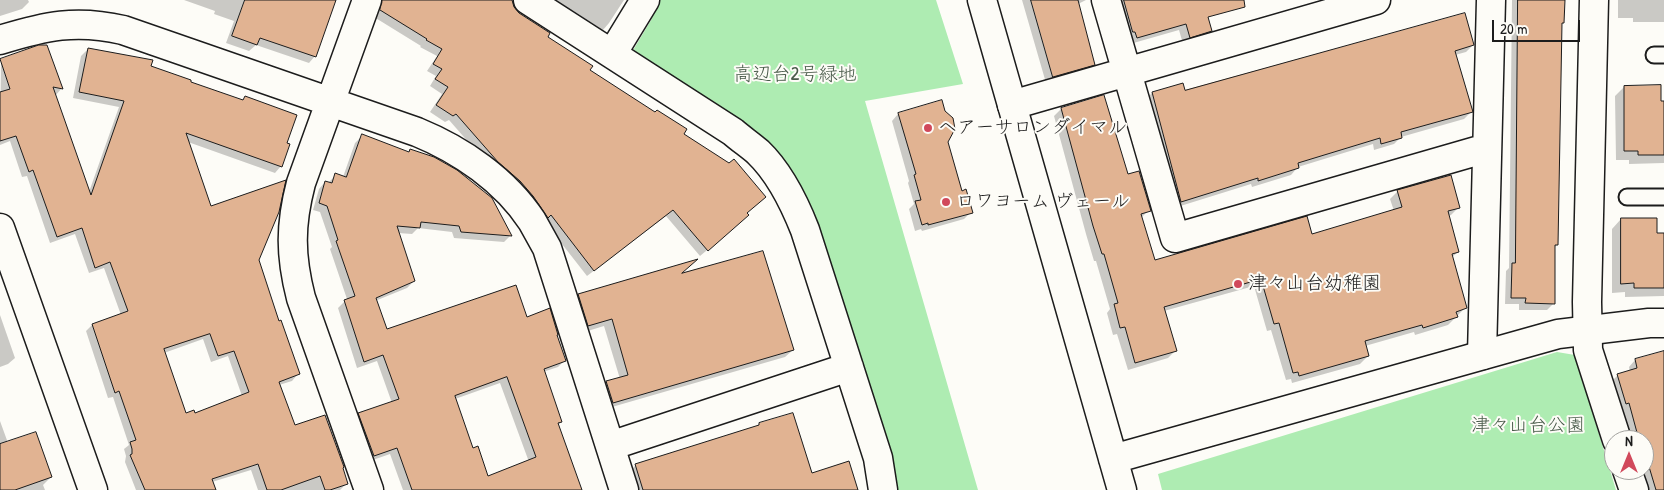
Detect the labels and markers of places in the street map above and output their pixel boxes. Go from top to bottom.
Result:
place label: ヘアーサロンダイマル [938,117,1127,139]
marker: ヘアーサロンダイマル [922,122,934,134]
place label: ロワヨーム ヴェール [956,191,1130,213]
marker: ロワヨーム ヴェール [940,196,952,208]
place label: 津々山台幼稚園 [1248,273,1381,295]
marker: 津々山台幼稚園 [1232,278,1244,290]

